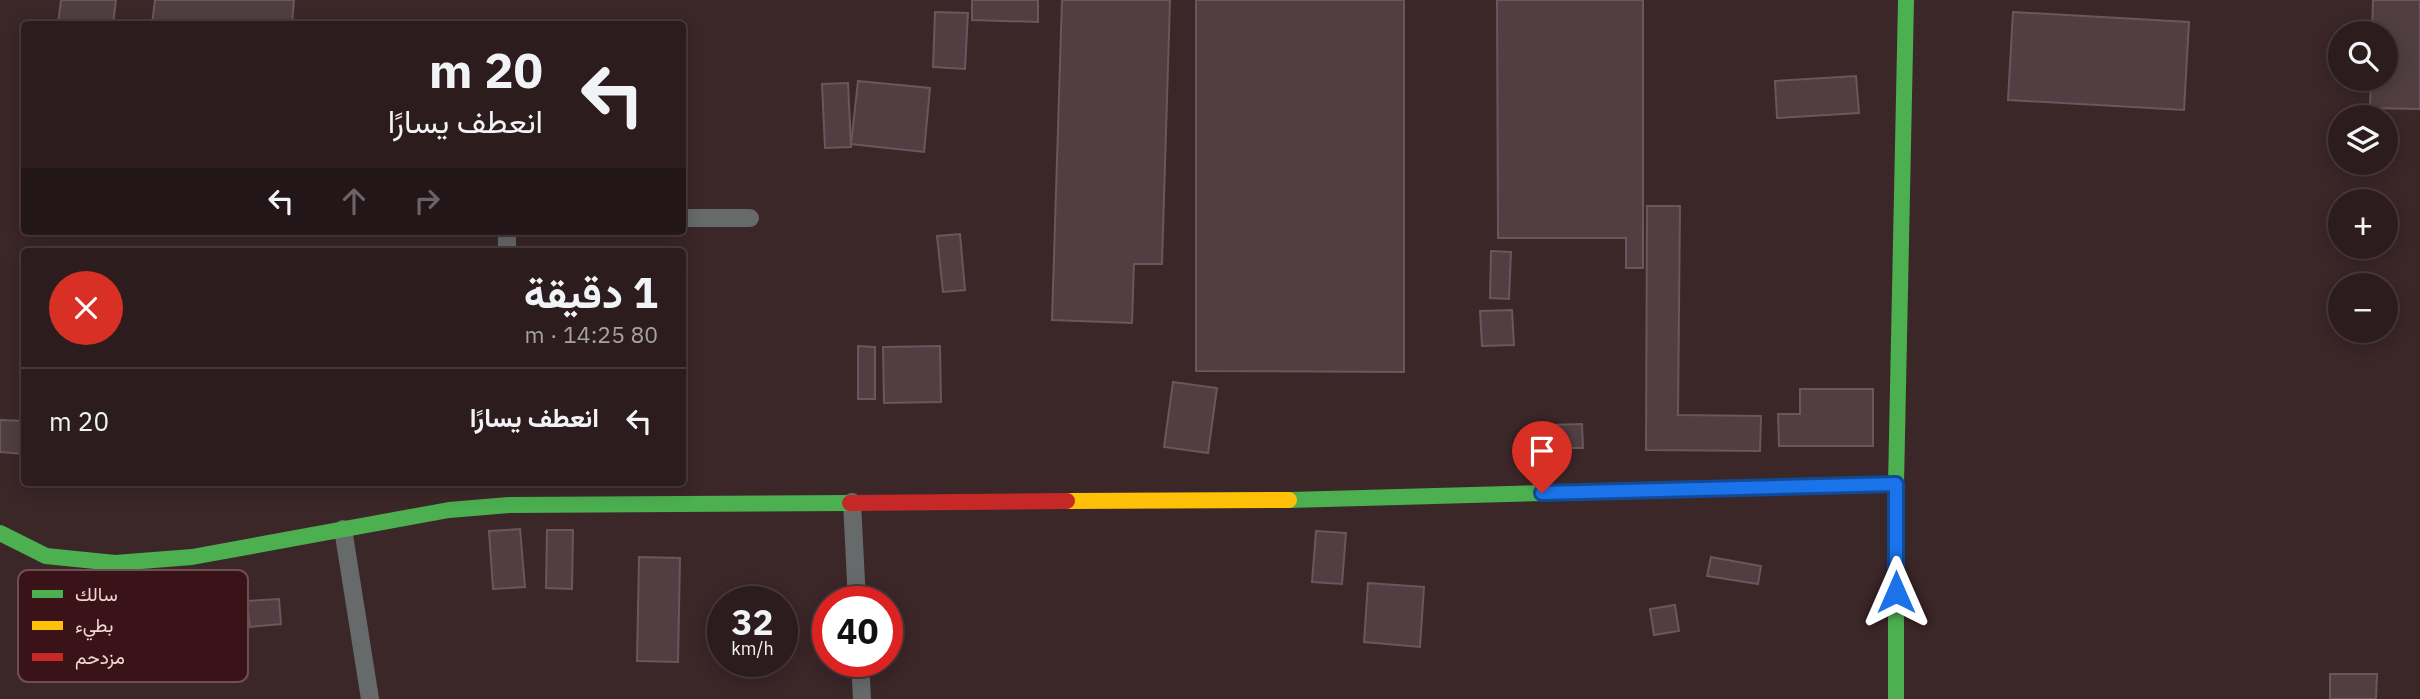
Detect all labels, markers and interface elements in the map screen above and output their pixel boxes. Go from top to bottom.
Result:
map controls [2328,21,2398,343]
button: search [2328,21,2398,91]
text: 20 m [429,38,543,101]
icon: left [567,49,658,140]
text: انعطف يسارًا [388,100,543,142]
button: layers [2328,105,2398,175]
icon: left [262,182,300,220]
icon: ahead [335,182,373,220]
icon: right [408,182,446,220]
button: + [2328,189,2398,259]
text: 1 دقيقة [524,265,658,320]
button: close [49,271,123,345]
button: − [2328,273,2398,343]
text: 80 m · 14:25 [525,319,658,349]
text: انعطف يسارًا [470,400,599,434]
icon: left [620,402,658,440]
text: 20 m [49,404,109,438]
pin [1512,421,1572,493]
icon: arrive [1523,432,1561,470]
position arrow [1859,555,1933,629]
legend [18,570,248,682]
text: سالك [75,582,118,606]
speed limit sign: 40 [812,586,903,677]
text: 32 [731,599,774,645]
text: بطيء [75,613,113,641]
text: km/h [731,637,774,660]
text: مزدحم [75,645,125,670]

